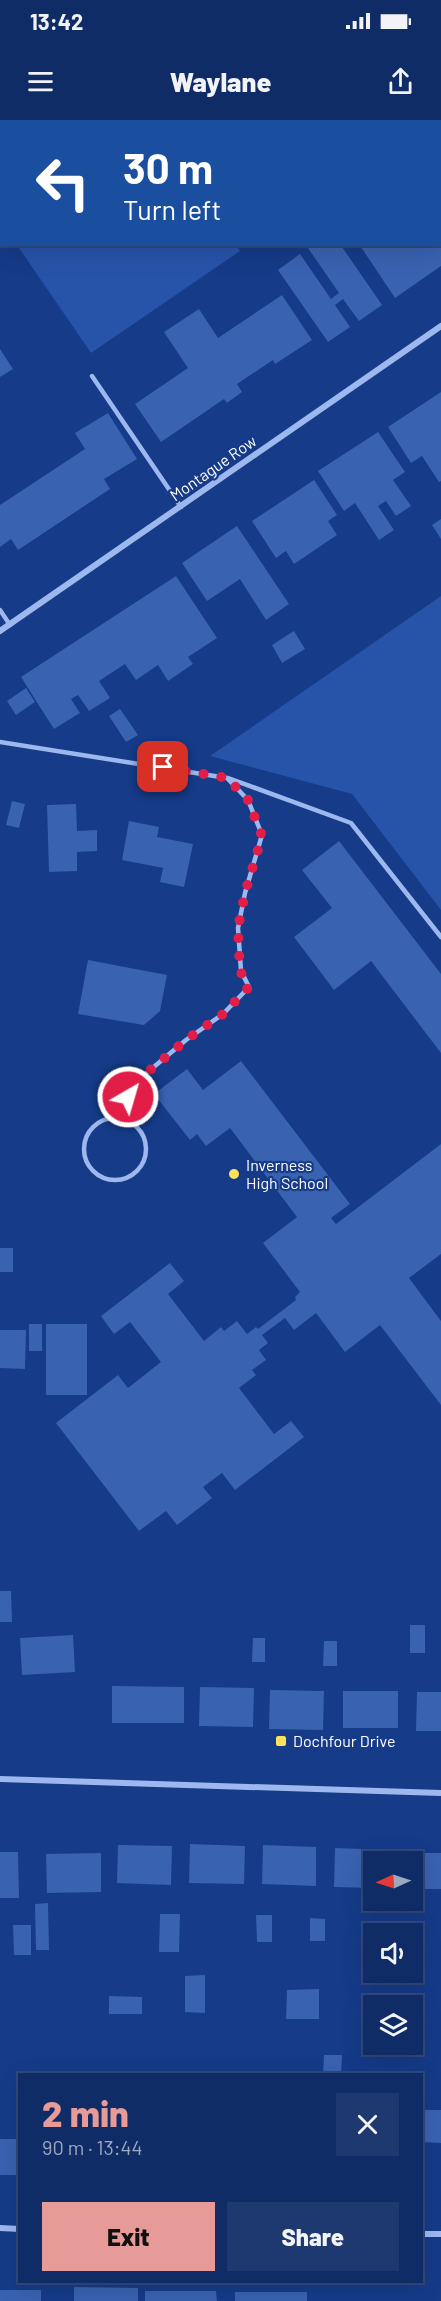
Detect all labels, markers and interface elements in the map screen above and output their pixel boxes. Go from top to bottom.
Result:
text: 13:42 [30,8,83,34]
icon: menu [24,65,57,98]
text: Waylane [170,65,271,97]
icon: share [384,65,417,98]
text: 30 m [123,142,213,192]
icon: left [24,144,102,222]
text: Turn left [123,193,221,225]
street label: Montague Row [166,430,260,504]
pin [137,741,188,792]
icon: arrive [146,750,179,783]
position arrow [96,1065,160,1129]
place label: Inverness High School [246,1155,328,1192]
marker: Inverness High School [227,1167,241,1181]
place label: Dochfour Drive [293,1731,395,1750]
marker: Dochfour Drive [274,1734,288,1748]
north arrow [363,1851,423,1911]
map controls [363,1851,423,2055]
button: sound [363,1923,423,1983]
button: layers [363,1995,423,2055]
text: 2 min [42,2091,129,2134]
button: close [336,2093,399,2156]
text: 90 m · 13:44 [42,2135,143,2159]
button: Exit [42,2202,215,2271]
button: Share [227,2202,399,2271]

